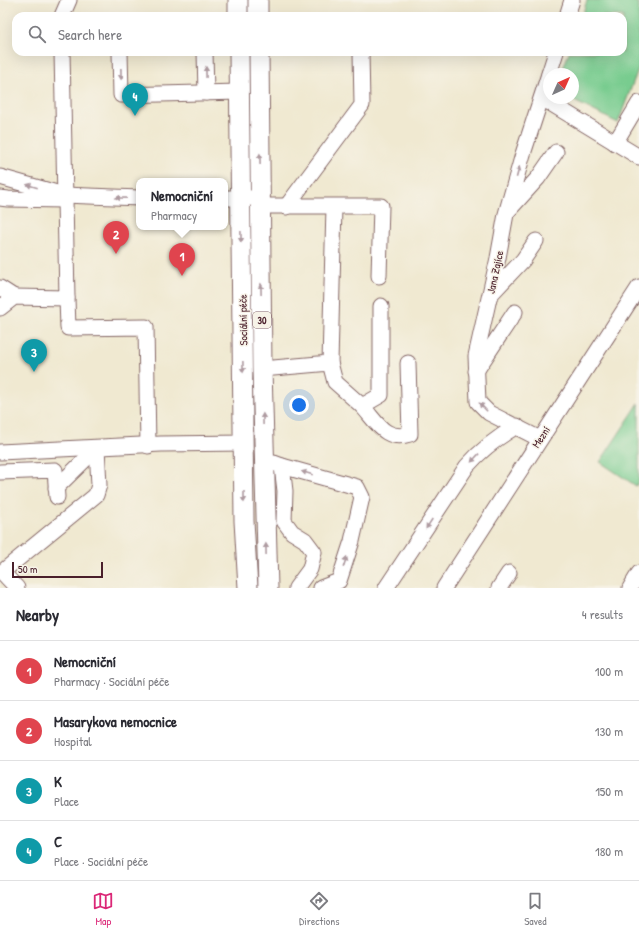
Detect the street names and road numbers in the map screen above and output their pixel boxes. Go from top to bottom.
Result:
street label: Jana Zajíce [484,249,507,295]
street label: Sociální péče [236,294,250,346]
road number: 30 [253,312,271,328]
street label: Mezní [529,424,553,450]

